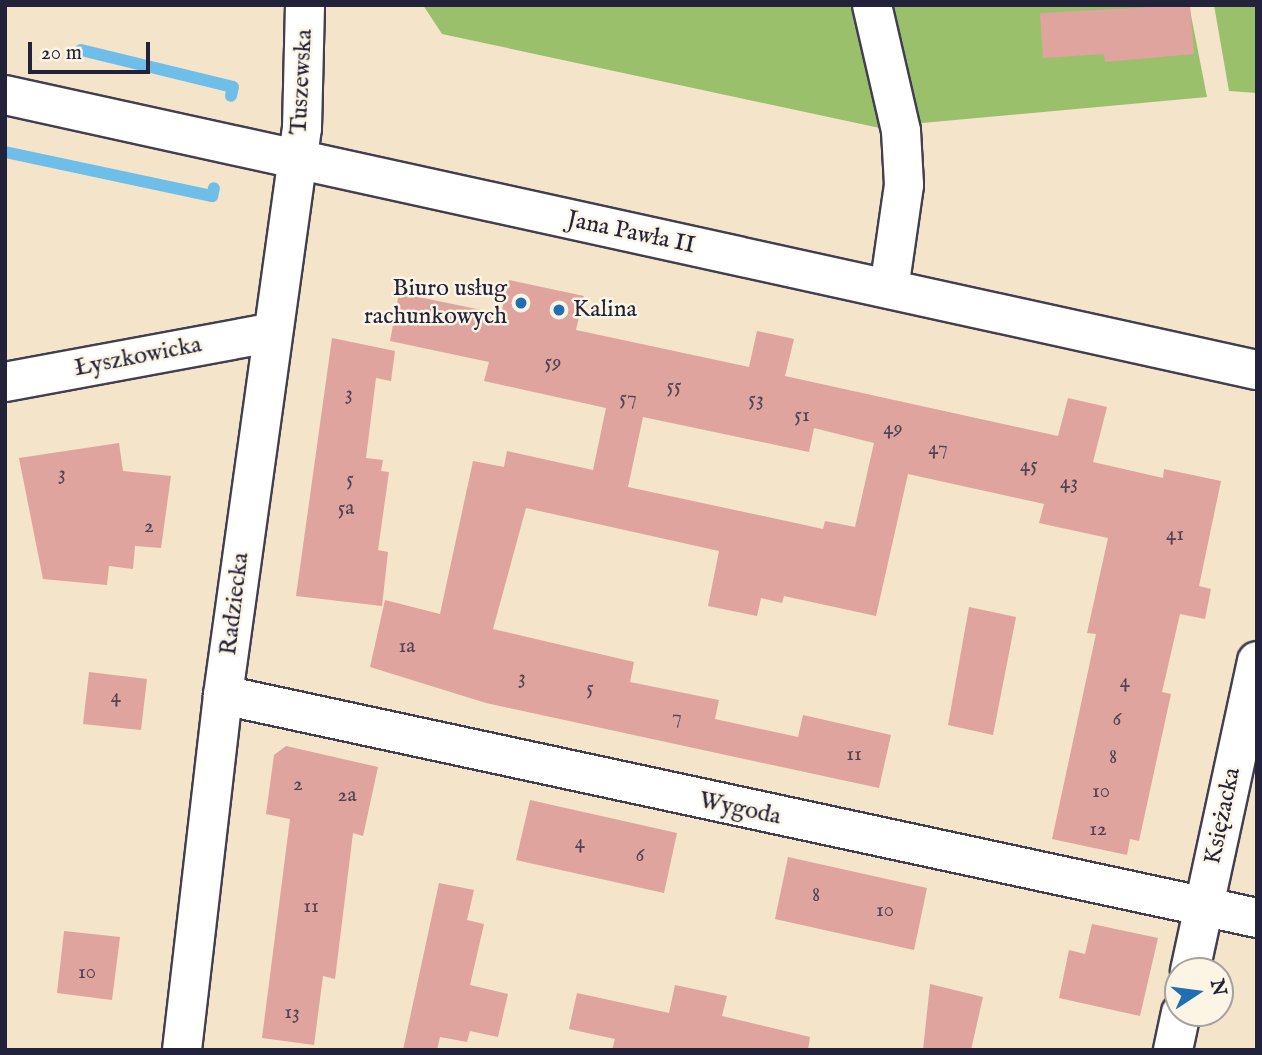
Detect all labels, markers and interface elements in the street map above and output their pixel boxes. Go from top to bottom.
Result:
scale bar [32,28,154,72]
street label: Tuszewska [285,28,319,136]
text: 20 m [41,40,82,67]
street label: Jana Pawła II [564,205,698,261]
place label: Biuro usług rachunkowych [364,275,507,331]
marker: Biuro usług rachunkowych [513,295,529,311]
place label: Kalina [573,296,637,324]
marker: Kalina [551,302,567,318]
street label: Łyszkowicka [72,331,204,383]
house number: 59 [545,350,561,376]
house number: 55 [666,374,682,400]
house number: 3 [345,381,353,407]
house number: 57 [619,386,637,412]
house number: 53 [748,387,764,413]
house number: 51 [794,403,810,429]
house number: 49 [883,416,903,442]
house number: 47 [928,436,948,462]
house number: 45 [1020,453,1038,479]
house number: 3 [58,461,66,487]
house number: 5 [346,467,354,493]
house number: 43 [1060,470,1078,496]
house number: 5a [338,496,354,522]
house number: 2 [144,514,154,540]
house number: 41 [1166,522,1184,548]
street label: Radziecka [214,551,256,657]
house number: 1a [399,634,415,660]
house number: 3 [518,665,526,691]
house number: 4 [1120,669,1130,695]
house number: 5 [586,676,594,702]
house number: 4 [111,684,121,710]
house number: 7 [672,705,682,731]
house number: 6 [1113,707,1121,733]
house number: 11 [846,742,862,768]
house number: 8 [1109,745,1117,771]
street label: Księżacka [1199,765,1247,867]
house number: 2 [293,772,303,798]
house number: 10 [1092,779,1110,805]
house number: 2a [338,783,356,809]
street label: Wygoda [696,786,784,832]
house number: 12 [1089,817,1107,843]
house number: 4 [575,830,585,856]
house number: 6 [636,843,644,869]
house number: 8 [812,883,820,909]
house number: 11 [303,894,319,920]
house number: 10 [876,898,894,924]
north arrow [1164,957,1234,1027]
house number: 10 [78,960,96,986]
text: N [1204,977,1231,998]
house number: 13 [284,1000,300,1026]

